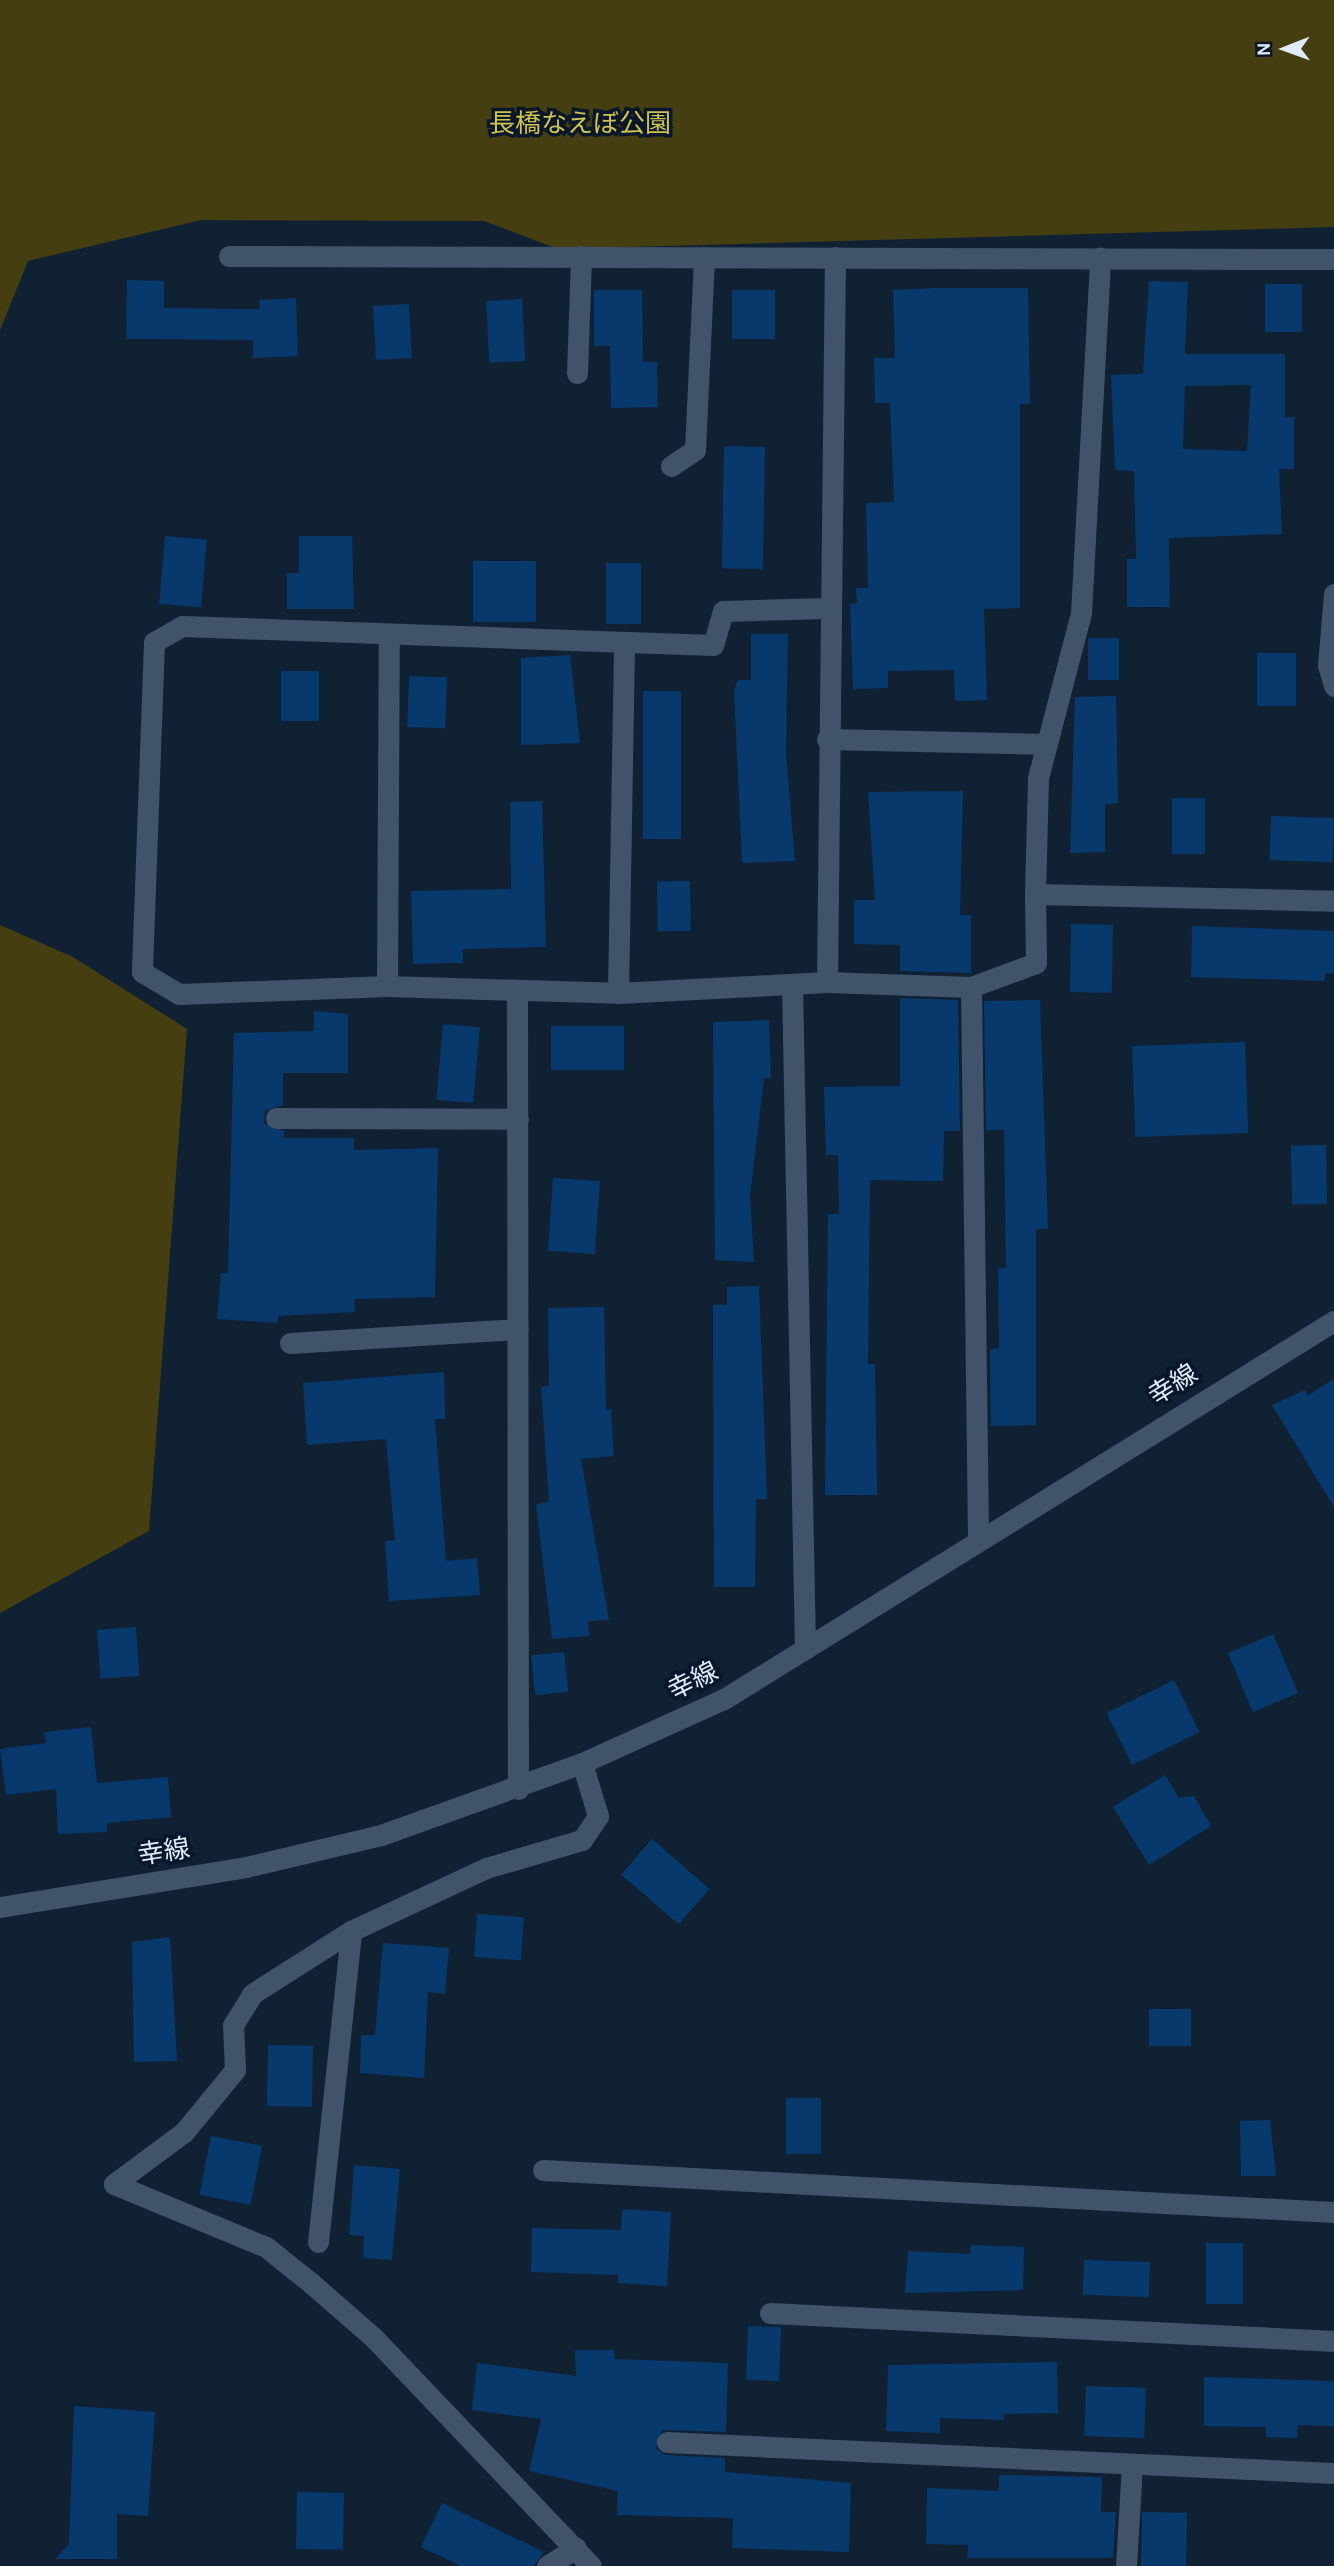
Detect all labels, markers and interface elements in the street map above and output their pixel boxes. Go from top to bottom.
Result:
north arrow [1250,14,1320,84]
text: N [1253,42,1275,56]
park label: 長橋なえぼ公園 [489,108,671,140]
street label: 幸線 [1143,1358,1203,1412]
street label: 幸線 [663,1656,723,1706]
street label: 幸線 [136,1833,192,1871]

